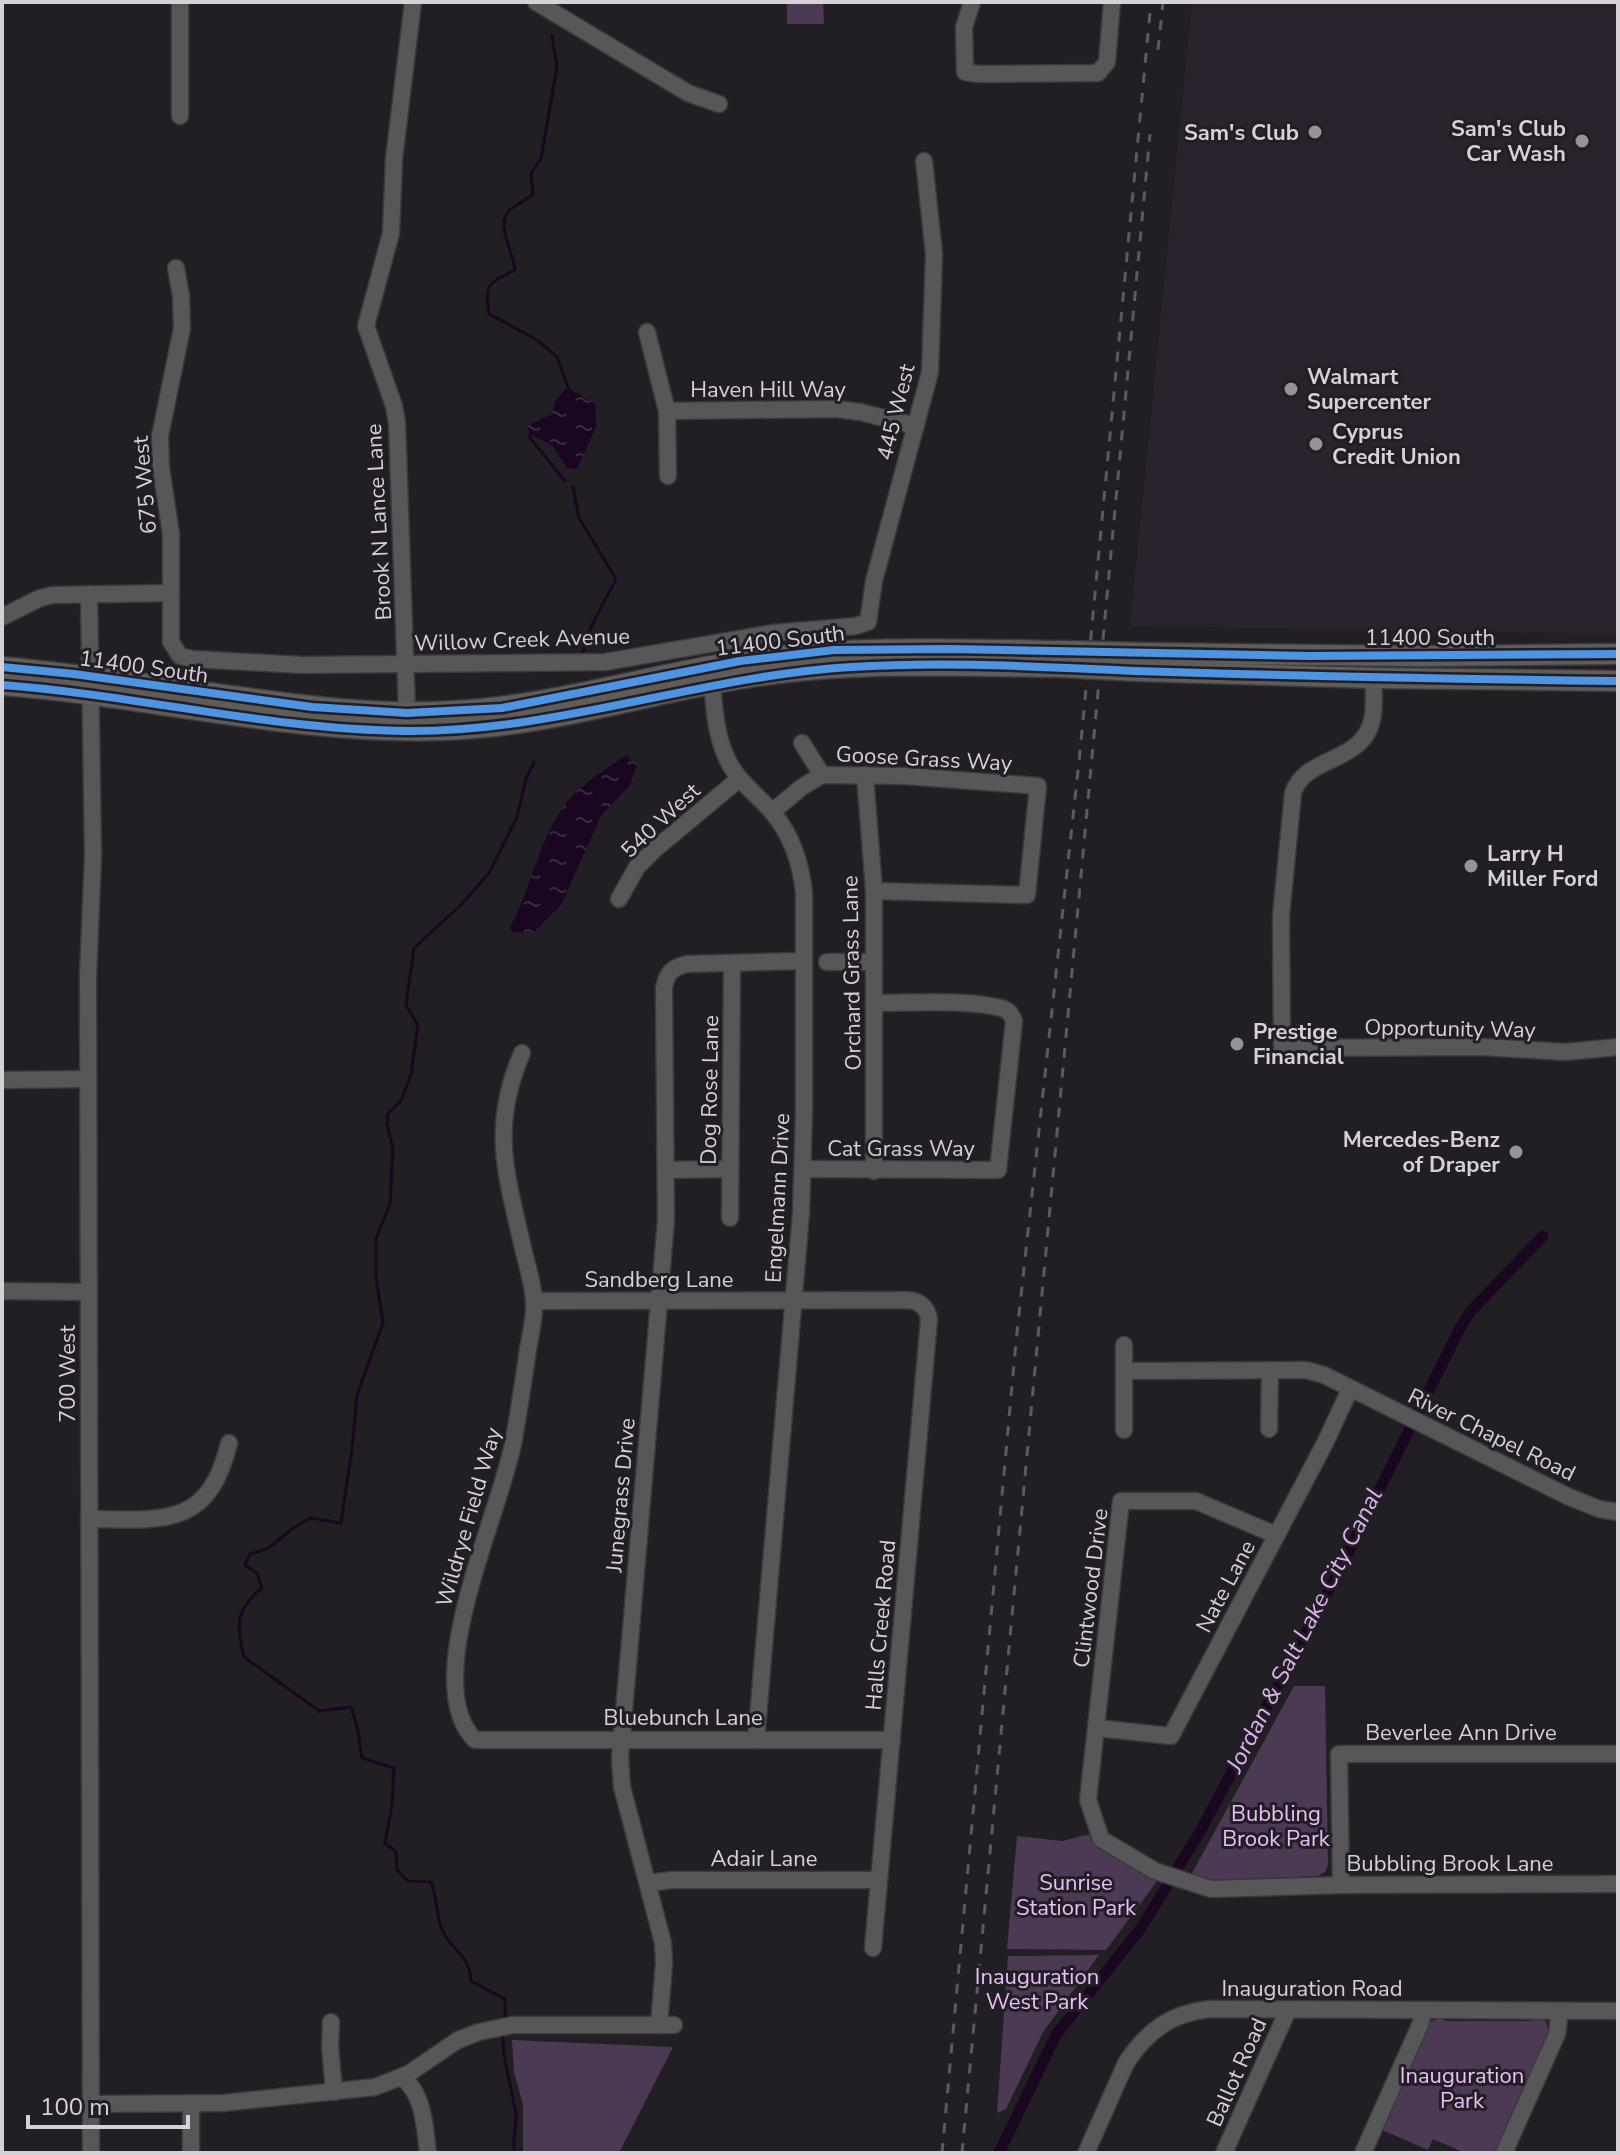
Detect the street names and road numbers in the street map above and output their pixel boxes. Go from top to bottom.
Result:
street label: 445 West [870,361,922,463]
street label: Haven Hill Way [690,375,847,405]
street label: Brook N Lance Lane [359,423,399,621]
street label: 675 West [126,434,164,535]
street label: 11400 South [714,618,846,664]
street label: Willow Creek Avenue [414,621,630,659]
street label: 11400 South [1365,623,1495,653]
street label: 11400 South [77,643,210,691]
street label: Goose Grass Way [835,739,1014,779]
street label: 540 West [615,776,707,865]
street label: Orchard Grass Lane [835,875,869,1071]
street label: Opportunity Way [1364,1013,1537,1046]
street label: Dog Rose Lane [694,1015,726,1165]
street label: Engelmann Drive [759,1113,797,1284]
street label: Cat Grass Way [827,1134,975,1164]
street label: Sandberg Lane [584,1265,734,1295]
street label: 700 West [53,1325,83,1423]
street label: River Chapel Road [1403,1381,1580,1489]
street label: Junegrass Drive [599,1417,643,1575]
street label: Wildrye Field Way [429,1423,509,1610]
street label: Clintwood Drive [1066,1507,1116,1669]
street label: Nate Lane [1189,1535,1263,1638]
street label: Halls Creek Road [859,1538,903,1712]
street label: Bluebunch Lane [603,1703,763,1733]
street label: Beverlee Ann Drive [1365,1718,1557,1748]
street label: Adair Lane [711,1844,817,1874]
street label: Bubbling Brook Lane [1346,1849,1554,1879]
street label: Inauguration Road [1221,1974,1403,2004]
street label: Ballot Road [1200,2013,1274,2132]

